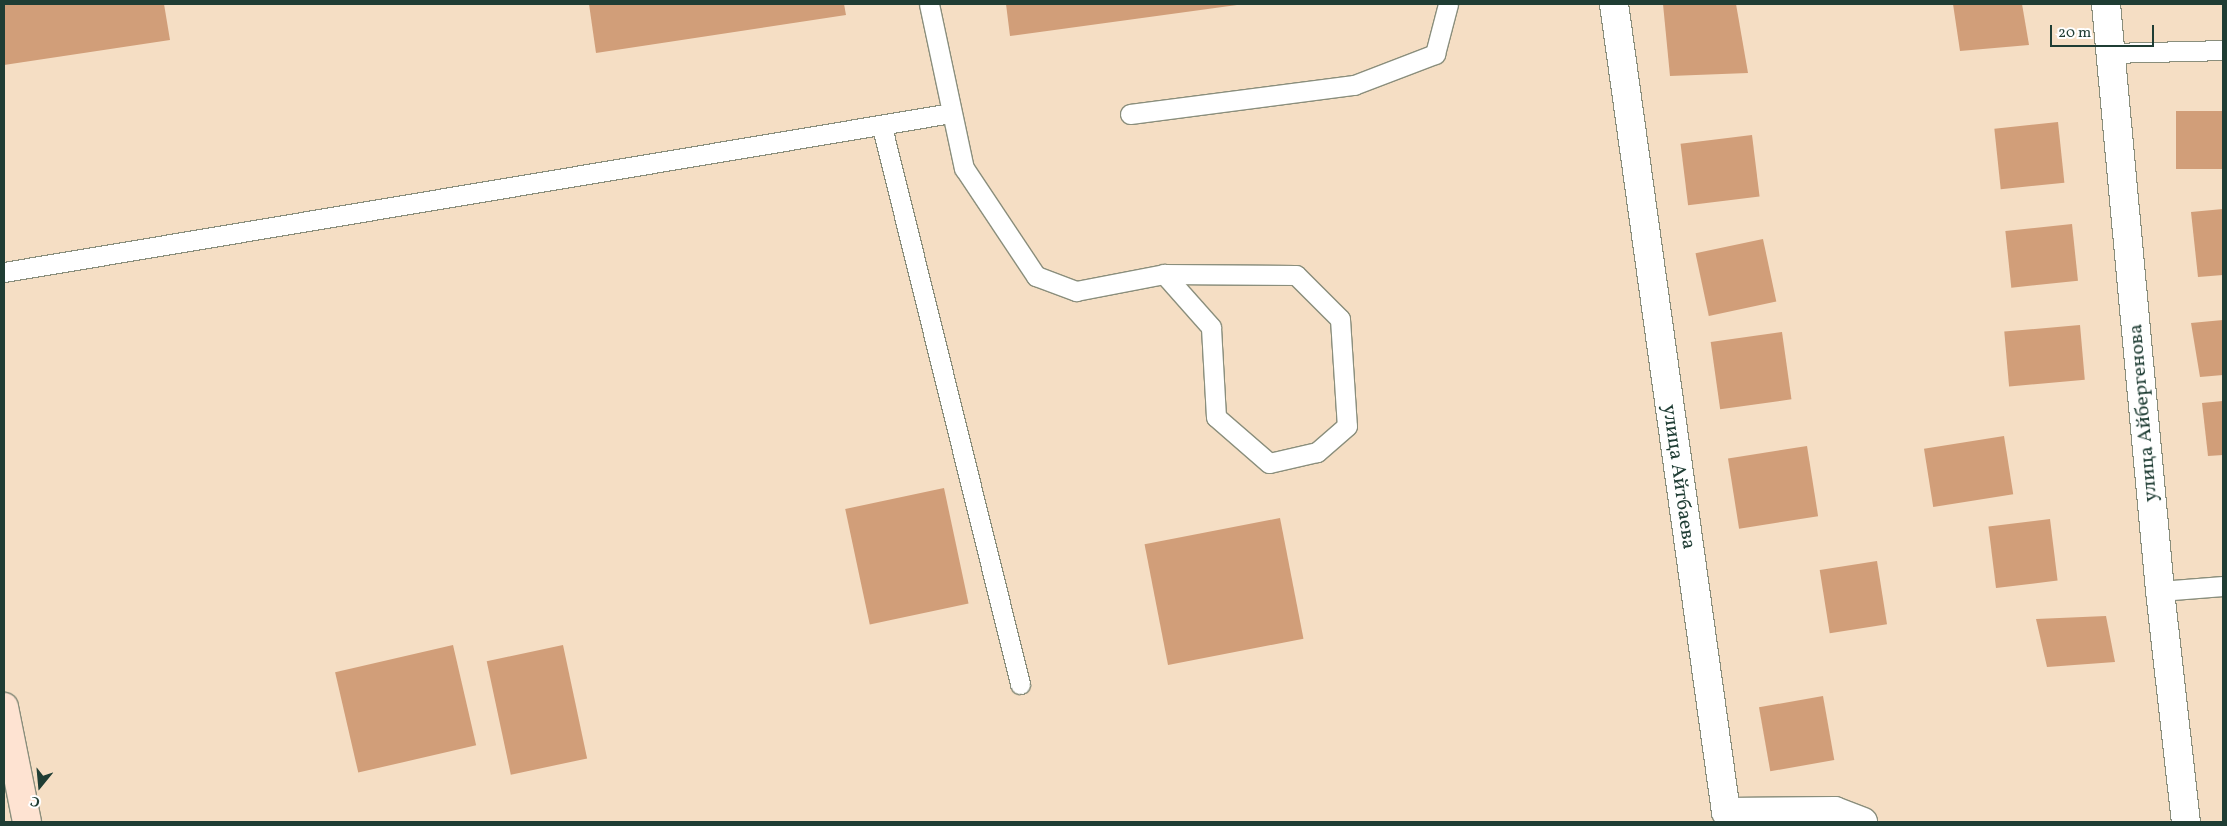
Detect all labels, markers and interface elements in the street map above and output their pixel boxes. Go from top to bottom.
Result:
scale bar [2052,15,2156,47]
text: 20 m [2058,23,2091,44]
street label: улица Айбергенова [2124,323,2164,503]
street label: улица Айтбаева [1656,403,1700,551]
north arrow [15,761,65,811]
text: С [28,790,43,811]

